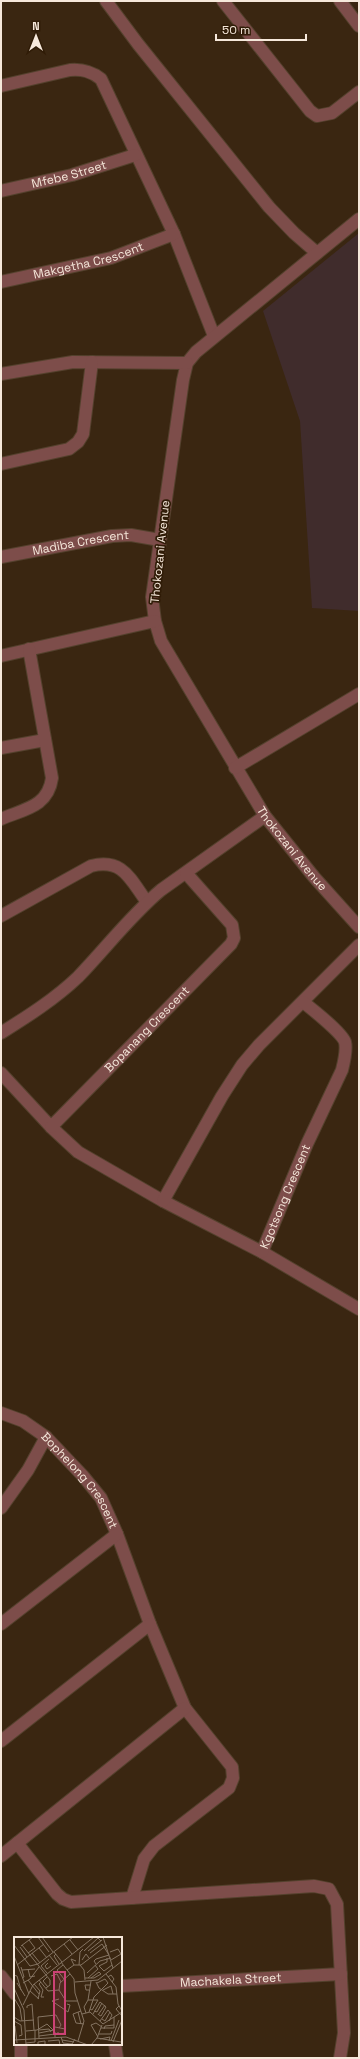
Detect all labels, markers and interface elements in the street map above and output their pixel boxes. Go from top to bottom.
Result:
north arrow [16,16,56,56]
scale bar [216,16,306,42]
text: N [32,19,40,33]
text: 50 m [222,22,250,38]
street label: Mfebe Street [30,157,109,192]
street label: Makgetha Crescent [32,238,146,283]
street label: Thokozani Avenue [147,500,173,604]
street label: Madiba Crescent [31,527,129,559]
street label: Thokozani Avenue [253,803,331,894]
street label: Bopanang Crescent [101,983,193,1076]
street label: Kgotsong Crescent [256,1142,314,1251]
street label: Bophelong Crescent [38,1429,122,1531]
inset map [14,1937,122,2045]
street label: Machakela Street [180,1969,282,1991]

